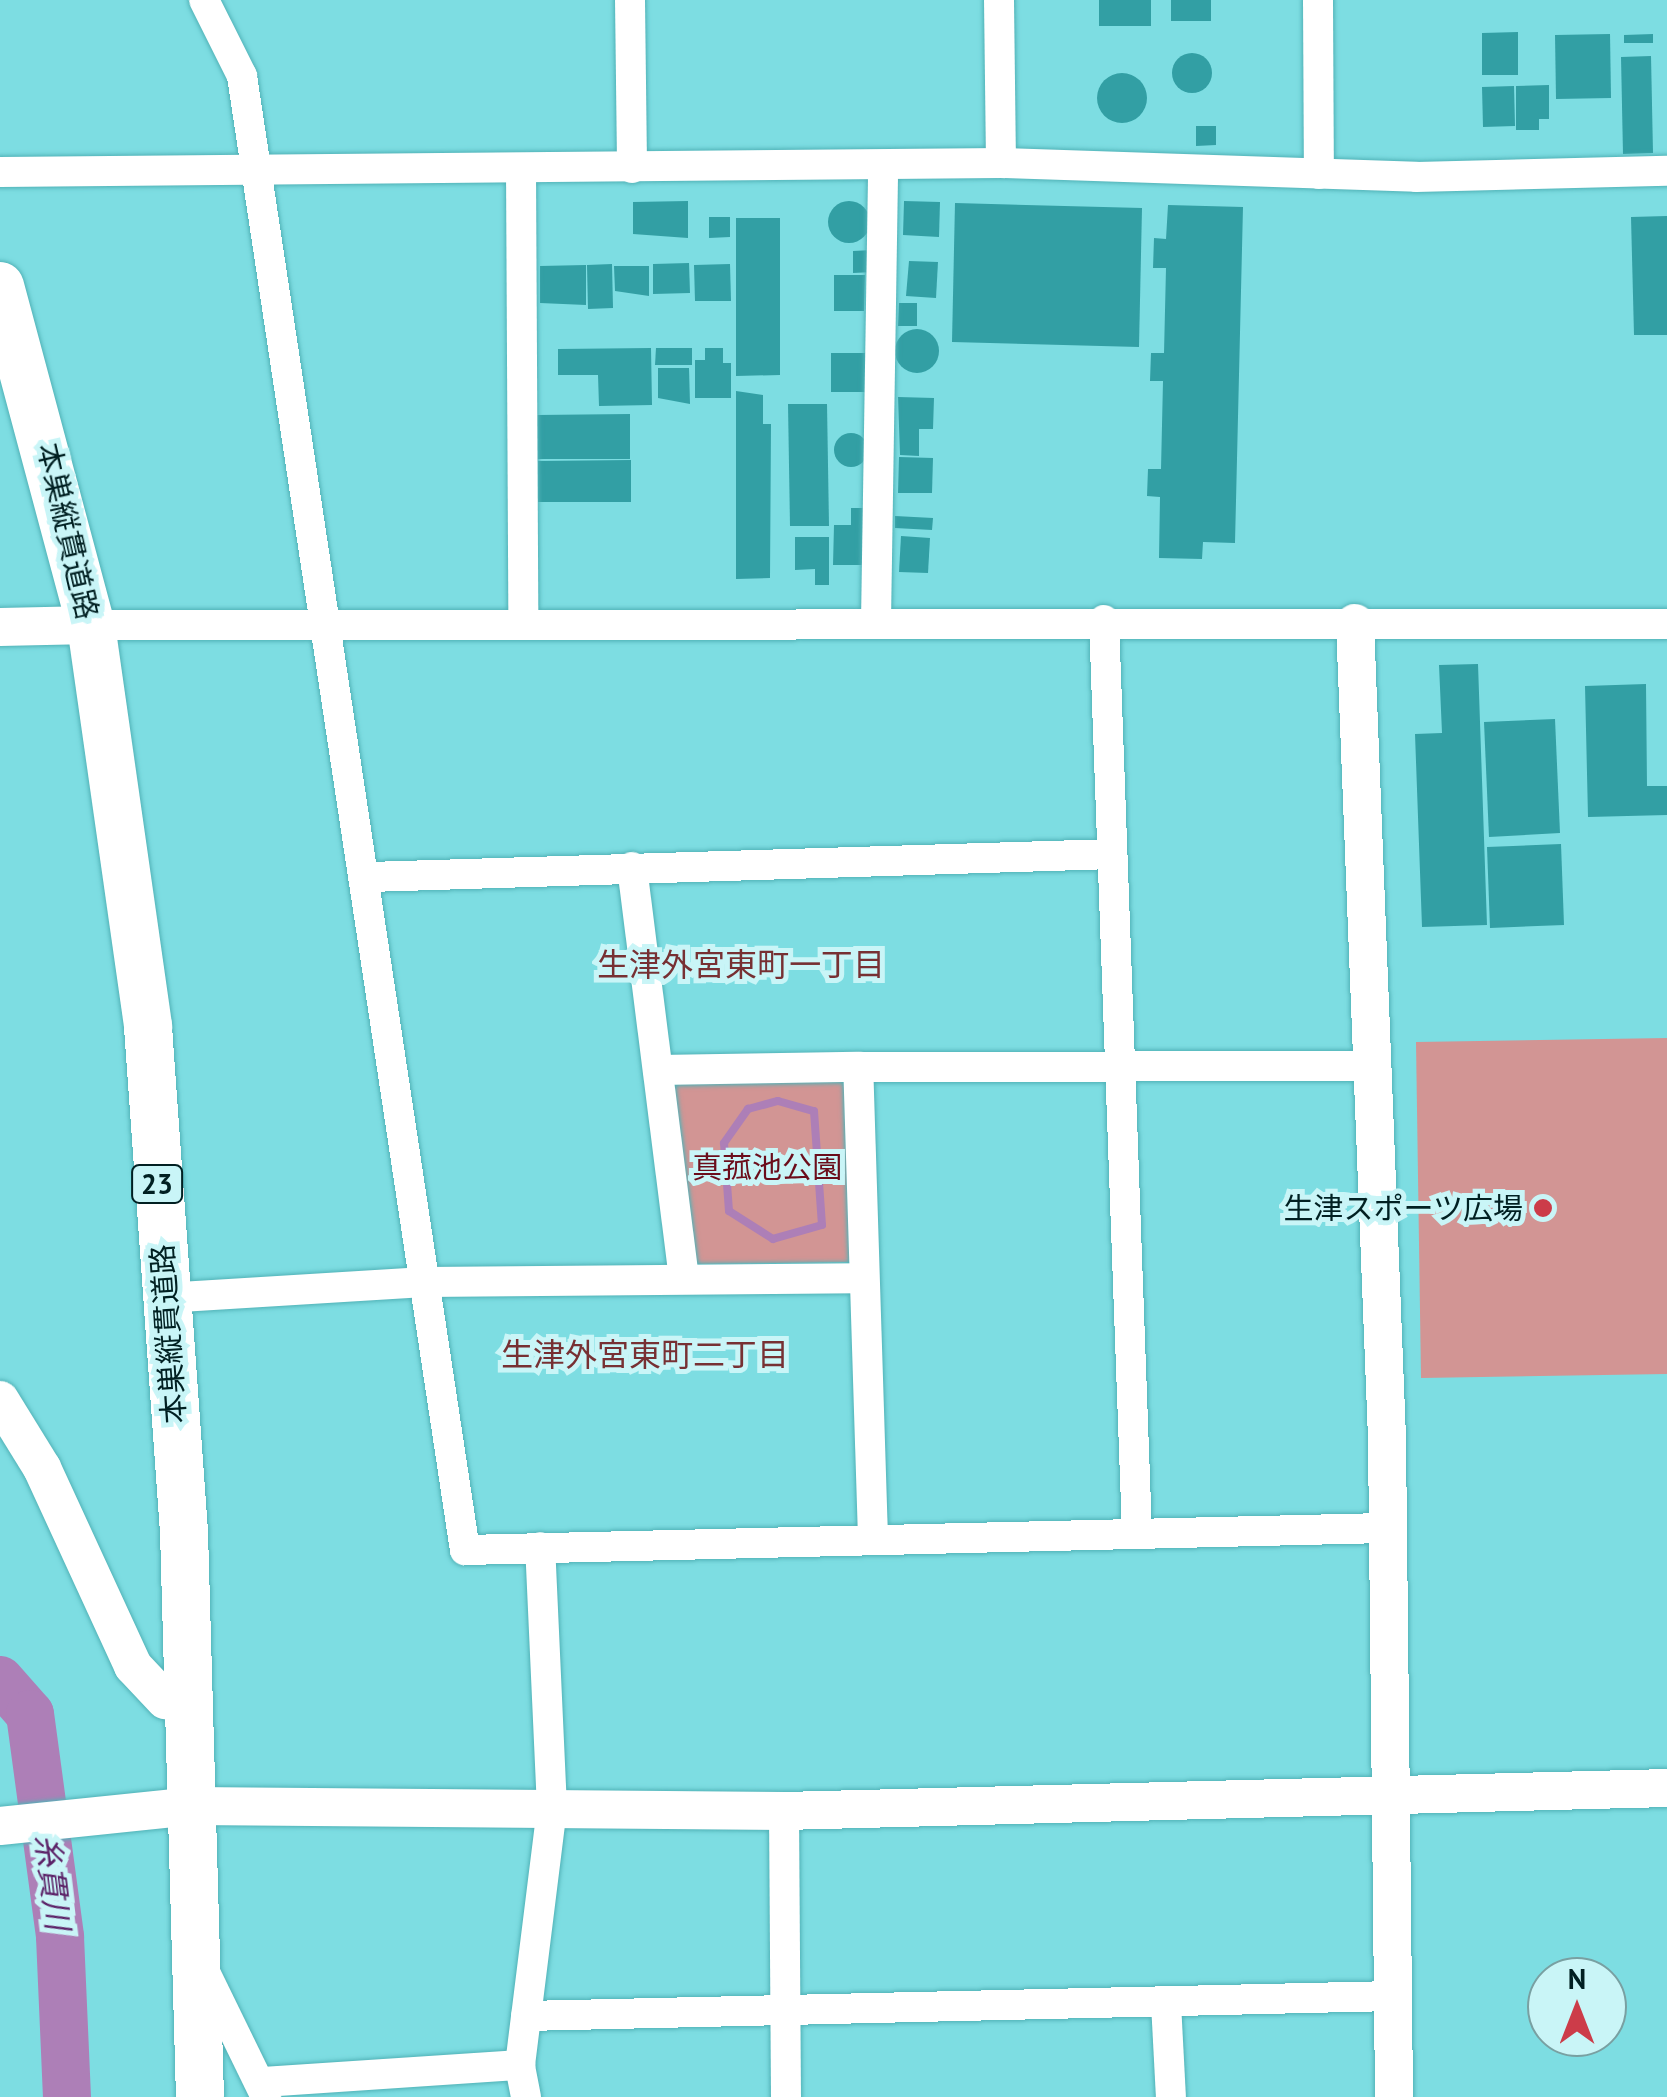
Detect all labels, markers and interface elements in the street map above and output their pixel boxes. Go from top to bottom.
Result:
street label: 本巣縦貫道路 [30,439,106,623]
district label: 生津外宮東町一丁目 [597,945,885,983]
park label: 真菰池公園 [692,1149,842,1185]
road number: 23 [130,1161,184,1207]
place label: 生津スポーツ広場 [1283,1190,1523,1226]
marker: 生津スポーツ広場 [1532,1197,1554,1219]
street label: 本巣縦貫道路 [144,1243,192,1425]
district label: 生津外宮東町二丁目 [501,1335,789,1373]
water label: 糸貫川 [28,1832,78,1932]
north arrow [1527,1957,1627,2057]
text: N [1568,1960,1586,1997]

